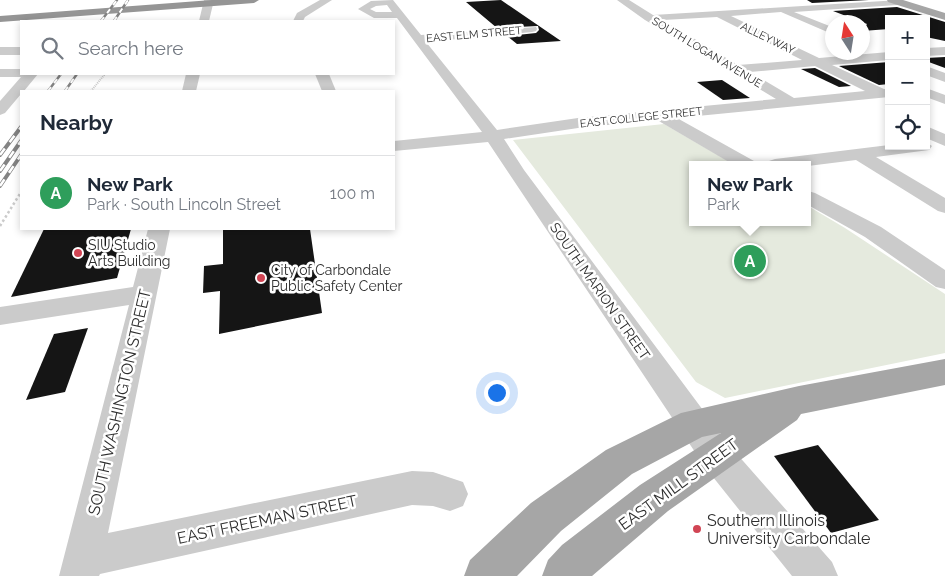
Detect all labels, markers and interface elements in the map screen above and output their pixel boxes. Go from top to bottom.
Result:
street label: SOUTH LOGAN AVENUE [649,14,764,91]
north arrow [825,15,870,60]
map controls [885,15,930,150]
button: + [885,15,930,60]
search box [20,20,395,75]
street label: ALLEYWAY [739,20,797,57]
street label: EAST ELM STREET [426,24,523,45]
icon: search [38,34,66,62]
text: Search here [78,37,184,59]
button: − [885,60,930,105]
street label: EAST COLLEGE STREET [579,105,703,130]
button: locate [885,105,930,150]
text: Nearby [40,110,113,135]
popup [689,161,811,226]
text: New Park [87,173,173,195]
text: New Park [707,173,793,195]
text: A [51,184,61,203]
text: 100 m [330,184,375,203]
text: Park · South Lincoln Street [87,195,281,214]
text: Park [707,195,740,214]
street label: SOUTH MARION STREET [547,220,654,363]
place label: SIU Studio Arts Building [88,237,170,269]
pin: A [734,242,766,280]
marker: SIU Studio Arts Building [72,247,84,259]
place label: City of Carbondale Public Safety Center [271,262,403,294]
marker: City of Carbondale Public Safety Center [255,272,267,284]
street label: SOUTH WASHINGTON STREET [84,287,155,517]
your location [484,380,510,406]
street label: EAST MILL STREET [615,435,742,534]
street label: EAST FREEMAN STREET [176,491,359,548]
place label: Southern Illinois University Carbondale [707,511,870,548]
marker: Southern Illinois University Carbondale [691,523,703,535]

